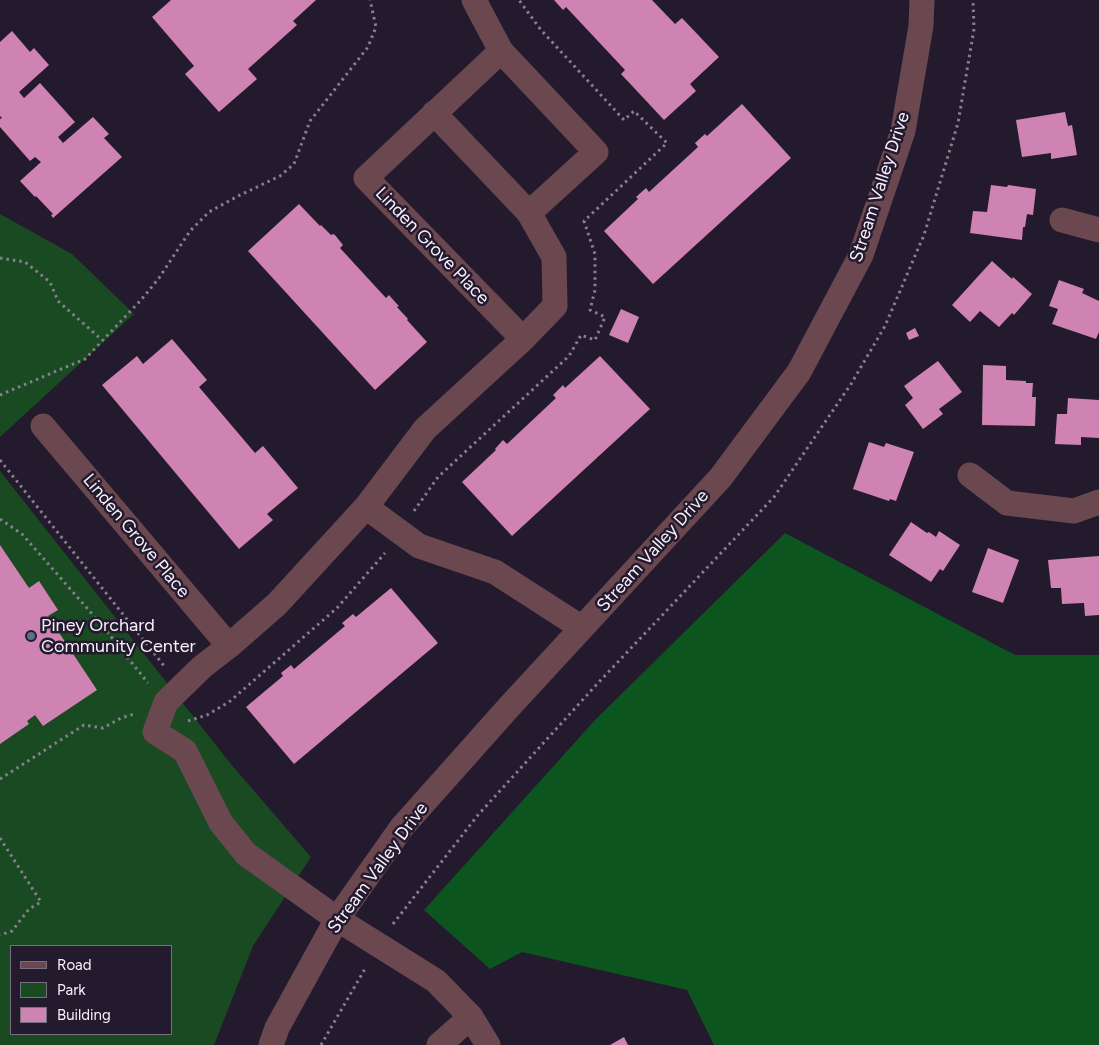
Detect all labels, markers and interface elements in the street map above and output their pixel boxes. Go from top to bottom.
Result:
street label: Stream Valley Drive [846,109,914,265]
street label: Linden Grove Place [370,183,494,309]
street label: Linden Grove Place [78,470,194,602]
street label: Stream Valley Drive [593,486,713,616]
place label: Piney Orchard Community Center [41,615,196,658]
marker: Piney Orchard Community Center [25,630,37,642]
street label: Stream Valley Drive [323,798,433,938]
legend [10,945,172,1035]
text: Road [57,956,92,974]
text: Park [57,981,86,999]
text: Building [57,1006,111,1024]

